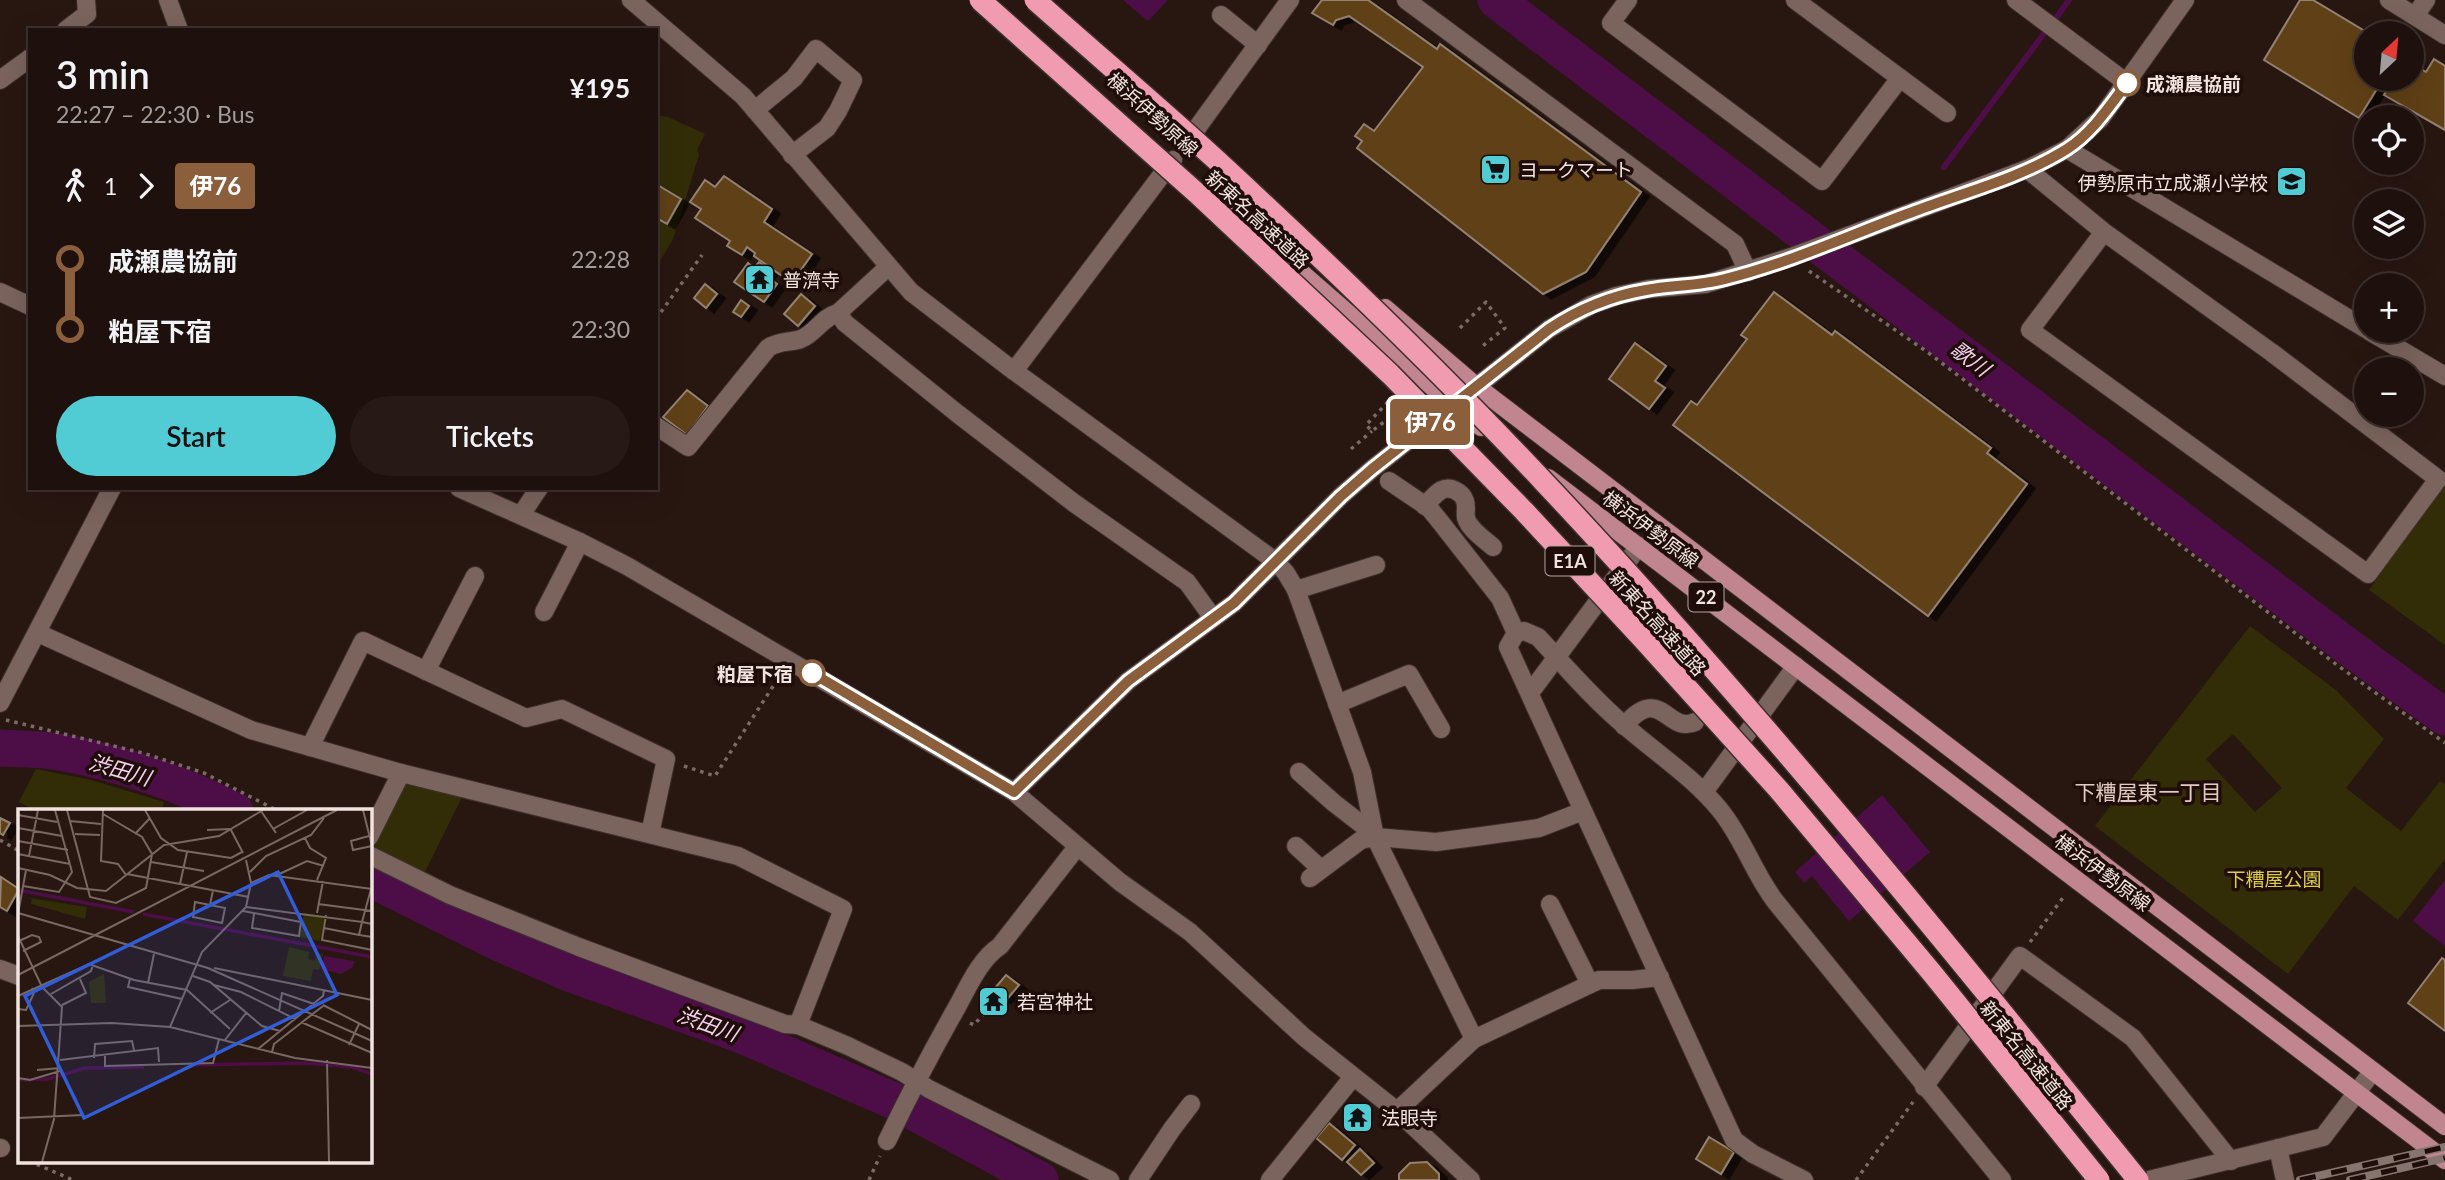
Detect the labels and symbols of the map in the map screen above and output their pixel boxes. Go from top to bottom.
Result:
north arrow [2354,21,2424,91]
street label: 横浜伊勢原線 [1103,67,1203,161]
marker: 成瀬農協前 [2114,70,2140,96]
place label: 成瀬農協前 [2146,72,2241,95]
supermarket icon: ヨークマート [1479,152,1513,186]
place label: ヨークマート [1519,158,1633,181]
street label: 新東名高速道路 [1202,165,1314,273]
school or university icon: 伊勢原市立成瀬小学校 [2274,165,2308,199]
place label: 伊勢原市立成瀬小学校 [2078,171,2268,194]
temple icon: 普濟寺 [743,262,777,296]
place label: 普濟寺 [783,268,840,291]
water label: 歌川 [1947,335,1997,382]
line badge: 伊76 [1390,399,1470,445]
street label: 横浜伊勢原線 [1599,486,1703,572]
road number: E1A [1546,546,1594,576]
street label: 新東名高速道路 [1605,566,1711,680]
road number: 22 [1688,582,1724,612]
marker: 粕屋下宿 [799,660,825,686]
place label: 粕屋下宿 [717,662,793,685]
water label: 渋田川 [86,748,156,790]
district label: 下糟屋東一丁目 [2075,779,2222,804]
inset map [18,809,371,1162]
street label: 横浜伊勢原線 [2051,829,2155,915]
park label: 下糟屋公園 [2226,867,2322,890]
temple icon: 若宮神社 [977,984,1011,1018]
place label: 若宮神社 [1017,990,1093,1013]
street label: 新東名高速道路 [1976,996,2078,1114]
water label: 渋田川 [674,1000,744,1046]
temple icon: 法眼寺 [1341,1100,1375,1134]
place label: 法眼寺 [1381,1106,1438,1129]

